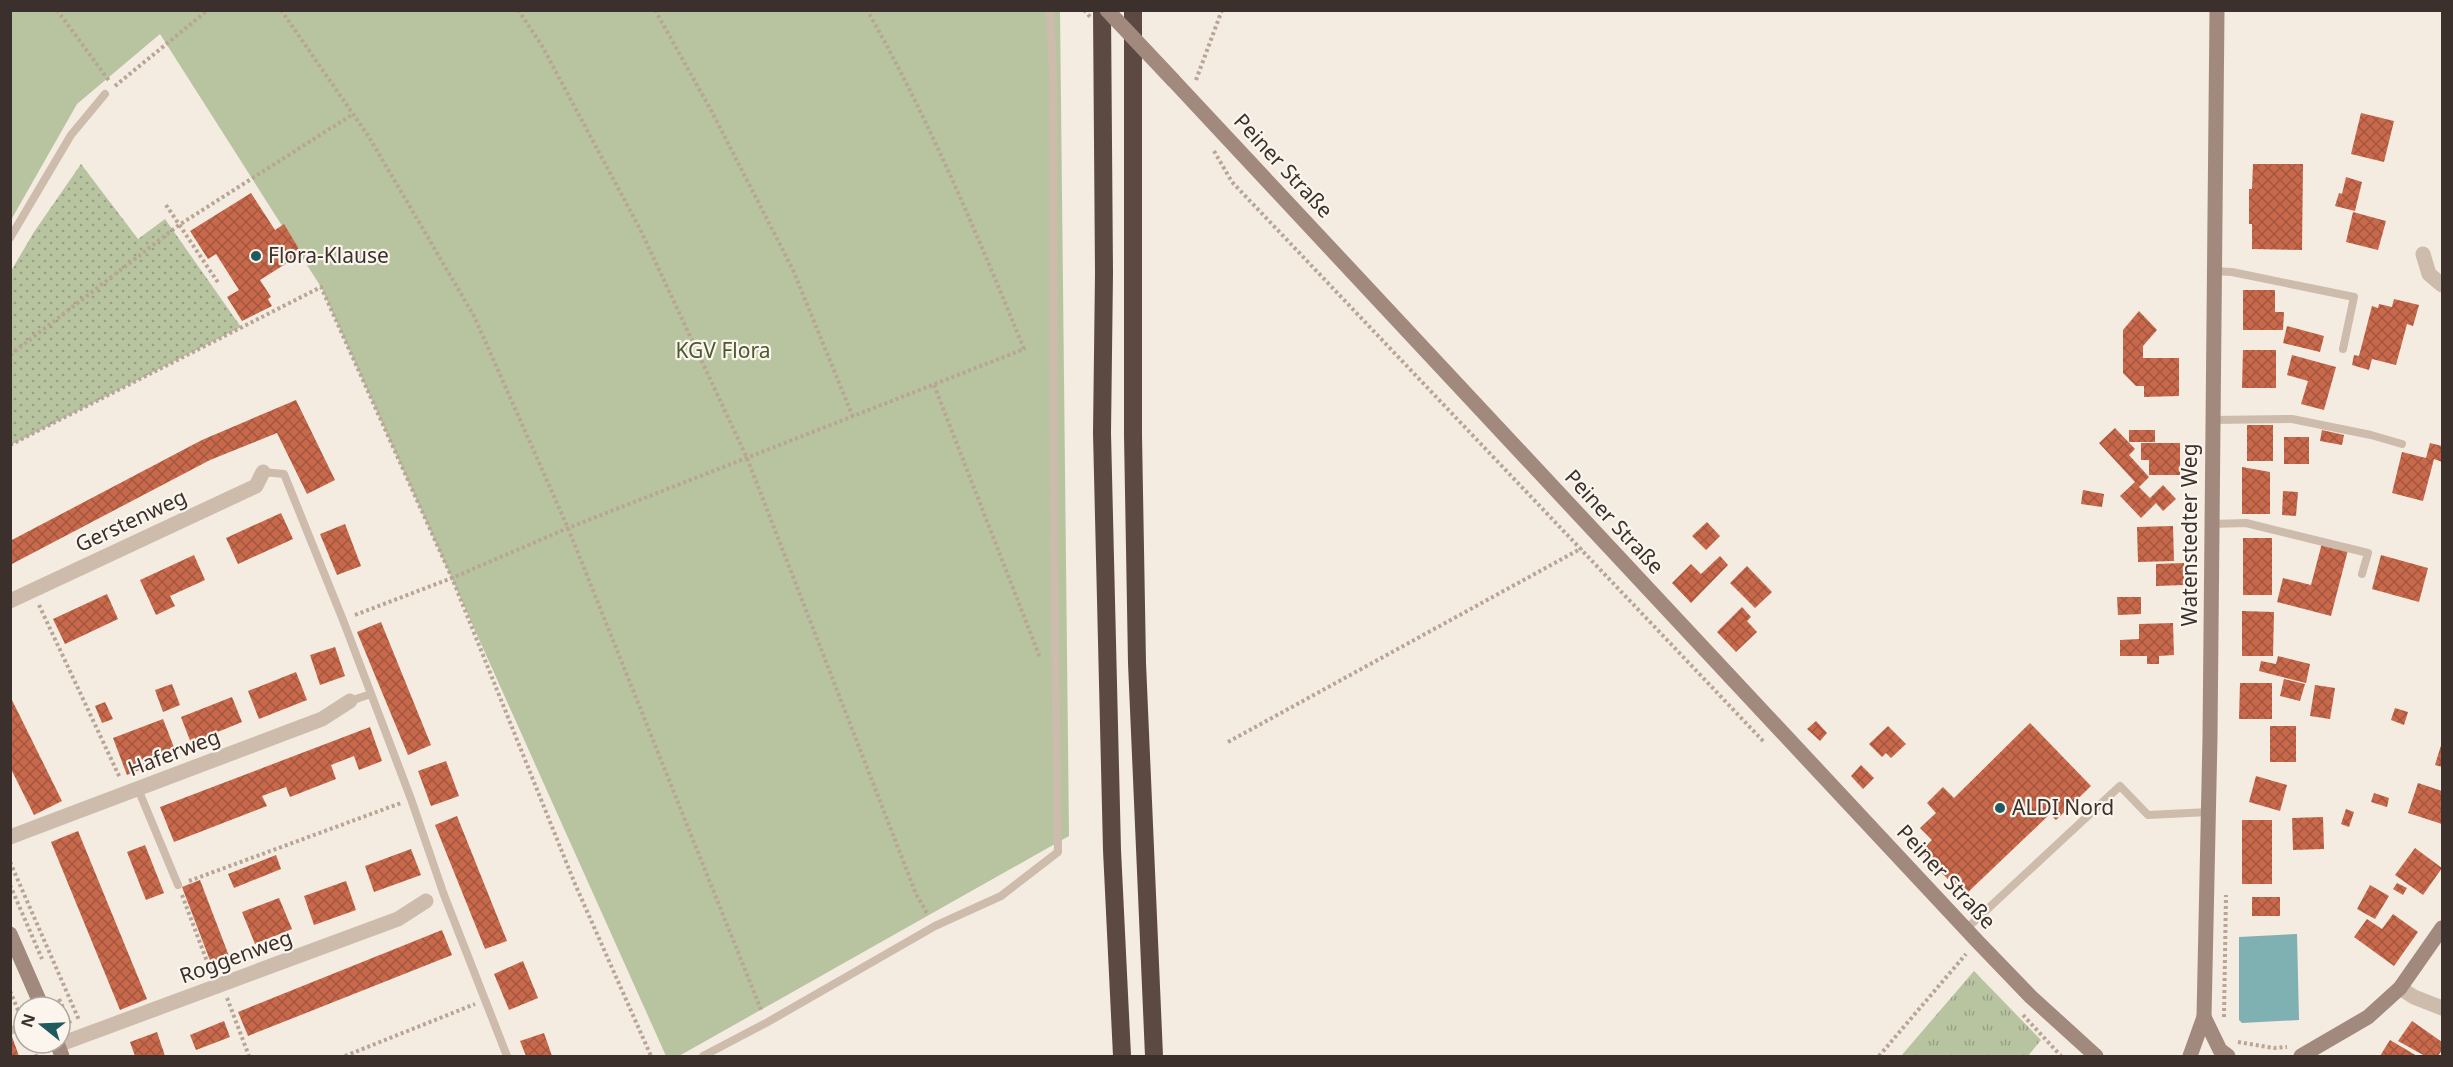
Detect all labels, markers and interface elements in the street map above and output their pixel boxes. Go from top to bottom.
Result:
street label: Peiner Straße [1228,107,1339,224]
place label: Flora-Klause [268,241,389,269]
marker: Flora-Klause [249,249,263,263]
park label: KGV Flora [676,336,770,364]
street label: Watenstedter Weg [2175,443,2203,627]
street label: Peiner Straße [1559,463,1670,580]
street label: Gerstenweg [70,482,191,558]
street label: Haferweg [124,722,224,782]
place label: ALDI Nord [2012,793,2114,821]
marker: ALDI Nord [1993,801,2007,815]
street label: Peiner Straße [1891,818,2002,935]
street label: Roggenweg [176,923,296,989]
north arrow [12,995,72,1055]
text: N [15,1011,40,1030]

